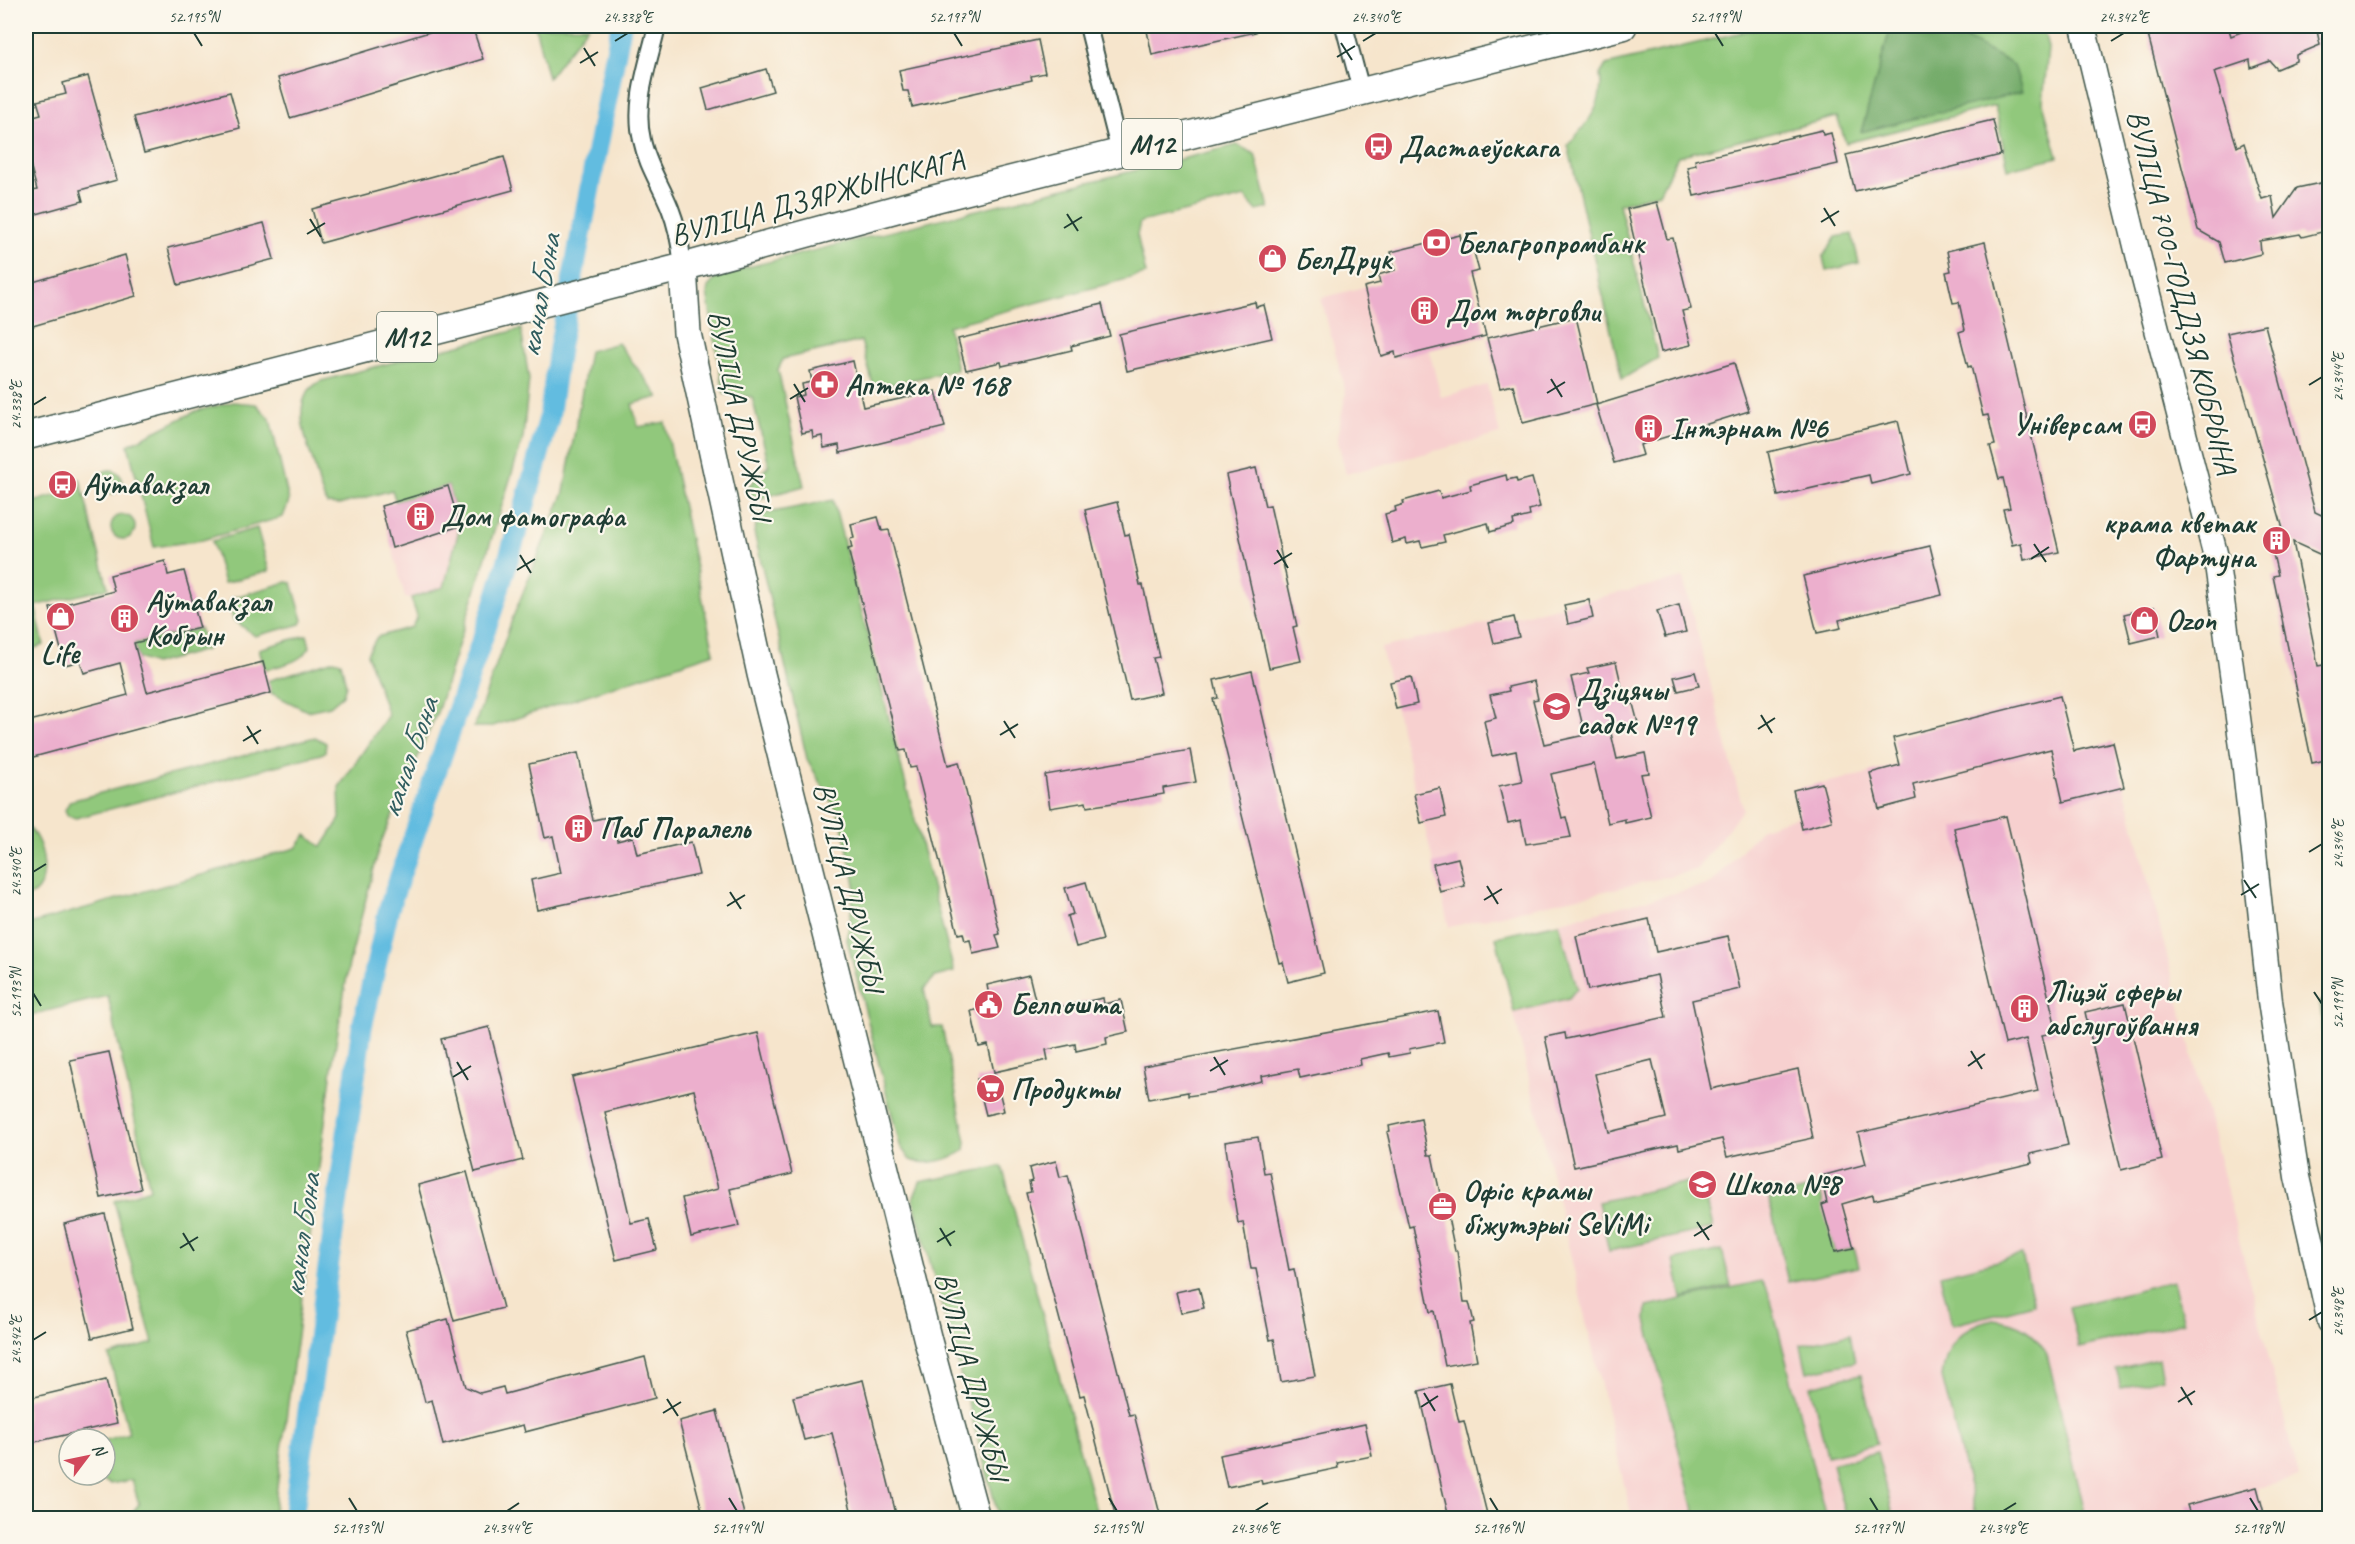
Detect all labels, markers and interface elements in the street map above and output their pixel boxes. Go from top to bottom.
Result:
text: 52.195°N [169,8,222,27]
text: 24.338°E [604,8,655,27]
text: 52.197°N [929,8,982,27]
text: 24.340°E [1352,8,1403,27]
text: 52.199°N [1690,8,1743,27]
text: 24.342°E [2100,8,2151,27]
street label: ВУЛІЦА 700-ГОДДЗЯ КОБРЫНА [2118,106,2246,480]
road number: М12 [1122,119,1182,169]
place label: Дастаеўскага [1399,128,1561,166]
bus stop icon: Дастаеўскага [1362,131,1394,163]
street label: ВУЛІЦА ДЗЯРЖЫНСКАГА [666,139,969,254]
place label: Белагропромбанк [1457,224,1646,262]
bank icon: Белагропромбанк [1420,227,1452,259]
water label: канал Бона [509,228,571,361]
place label: БелДрук [1294,240,1393,279]
shop icon: БелДрук [1257,243,1289,275]
place label: Дом торговли [1446,292,1602,330]
building icon: Дом торговли [1409,295,1441,327]
street label: ВУЛІЦА ДРУЖБЫ [699,307,782,528]
road number: М12 [377,312,437,362]
text: 24.344°E [2329,350,2348,401]
place label: Аптека № 168 [845,366,1012,404]
pharmacy icon: Аптека № 168 [808,369,840,401]
text: 24.338°E [7,378,26,429]
place label: Універсам [2012,405,2123,443]
bus stop icon: Універсам [2126,408,2158,440]
place label: Інтэрнат №6 [1670,409,1829,447]
building icon: Інтэрнат №6 [1633,412,1665,444]
place label: Аўтавакзал [83,465,210,504]
bus stop icon: Аўтавакзал [46,468,78,500]
place label: Дом фатографа [441,497,627,535]
building icon: Дом фатографа [404,500,436,532]
place label: крама кветак Фартуна [2103,504,2258,577]
building icon: крама кветак Фартуна [2260,524,2292,556]
place label: Аўтавакзал Кобрын [146,582,273,654]
shop icon: Life [44,600,76,632]
place label: Ozon [2166,601,2217,639]
building icon: Аўтавакзал Кобрын [109,602,141,634]
shop icon: Ozon [2129,604,2161,636]
place label: Life [41,634,81,672]
place label: Дзіцячы садок №19 [1577,671,1699,743]
water label: канал Бона [369,690,449,824]
school or university icon: Дзіцячы садок №19 [1540,691,1572,723]
street label: ВУЛІЦА ДРУЖБЫ [805,779,895,1000]
place label: Паб Паралель [600,809,752,847]
building icon: Паб Паралель [563,812,595,844]
text: 24.346°E [2329,817,2348,868]
text: 24.340°E [7,845,26,896]
text: 52.193°N [7,965,26,1018]
place label: Ліцэй сферы абслугоўвання [2045,972,2200,1045]
text: 52.199°N [2329,976,2348,1029]
place label: Белпошта [1010,985,1123,1023]
public building icon: Белпошта [973,988,1005,1020]
building icon: Ліцэй сферы абслугоўвання [2008,992,2040,1024]
place label: Продукты [1011,1070,1122,1109]
supermarket icon: Продукты [974,1073,1006,1105]
place label: Школа №8 [1723,1165,1844,1203]
school or university icon: Школа №8 [1686,1168,1718,1200]
water label: канал Бона [273,1169,331,1300]
place label: Офіс крамы біжутэрыі SeViMi [1463,1171,1652,1243]
office icon: Офіс крамы біжутэрыі SeViMi [1426,1191,1458,1223]
street label: ВУЛІЦА ДРУЖБЫ [926,1268,1019,1489]
text: 24.348°E [2329,1285,2348,1336]
text: 24.342°E [7,1313,26,1364]
north arrow [57,1427,117,1487]
text: N [88,1440,112,1462]
text: 52.193°N [332,1519,385,1538]
text: 24.344°E [483,1519,534,1538]
text: 52.194°N [712,1519,765,1538]
text: 52.195°N [1092,1519,1145,1538]
text: 24.346°E [1231,1519,1282,1538]
text: 52.196°N [1473,1519,1526,1538]
text: 52.197°N [1853,1519,1906,1538]
text: 24.348°E [1979,1519,2030,1538]
text: 52.198°N [2233,1519,2286,1538]

